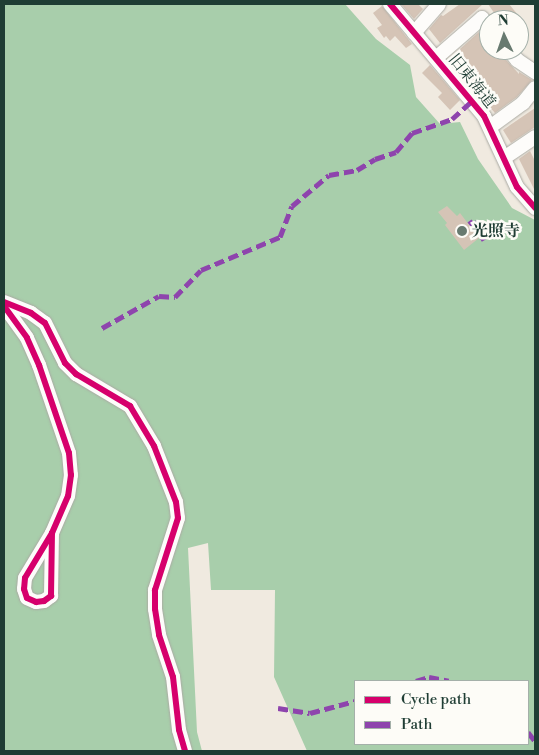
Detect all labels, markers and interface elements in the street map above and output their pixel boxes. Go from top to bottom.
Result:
north arrow [479,10,529,60]
text: N [497,12,509,30]
street label: 旧東海道 [444,50,500,112]
place label: 光照寺 [472,221,520,241]
marker: 光照寺 [456,225,468,237]
legend [354,680,529,745]
text: Cycle path [401,690,471,709]
text: Path [401,715,433,734]

